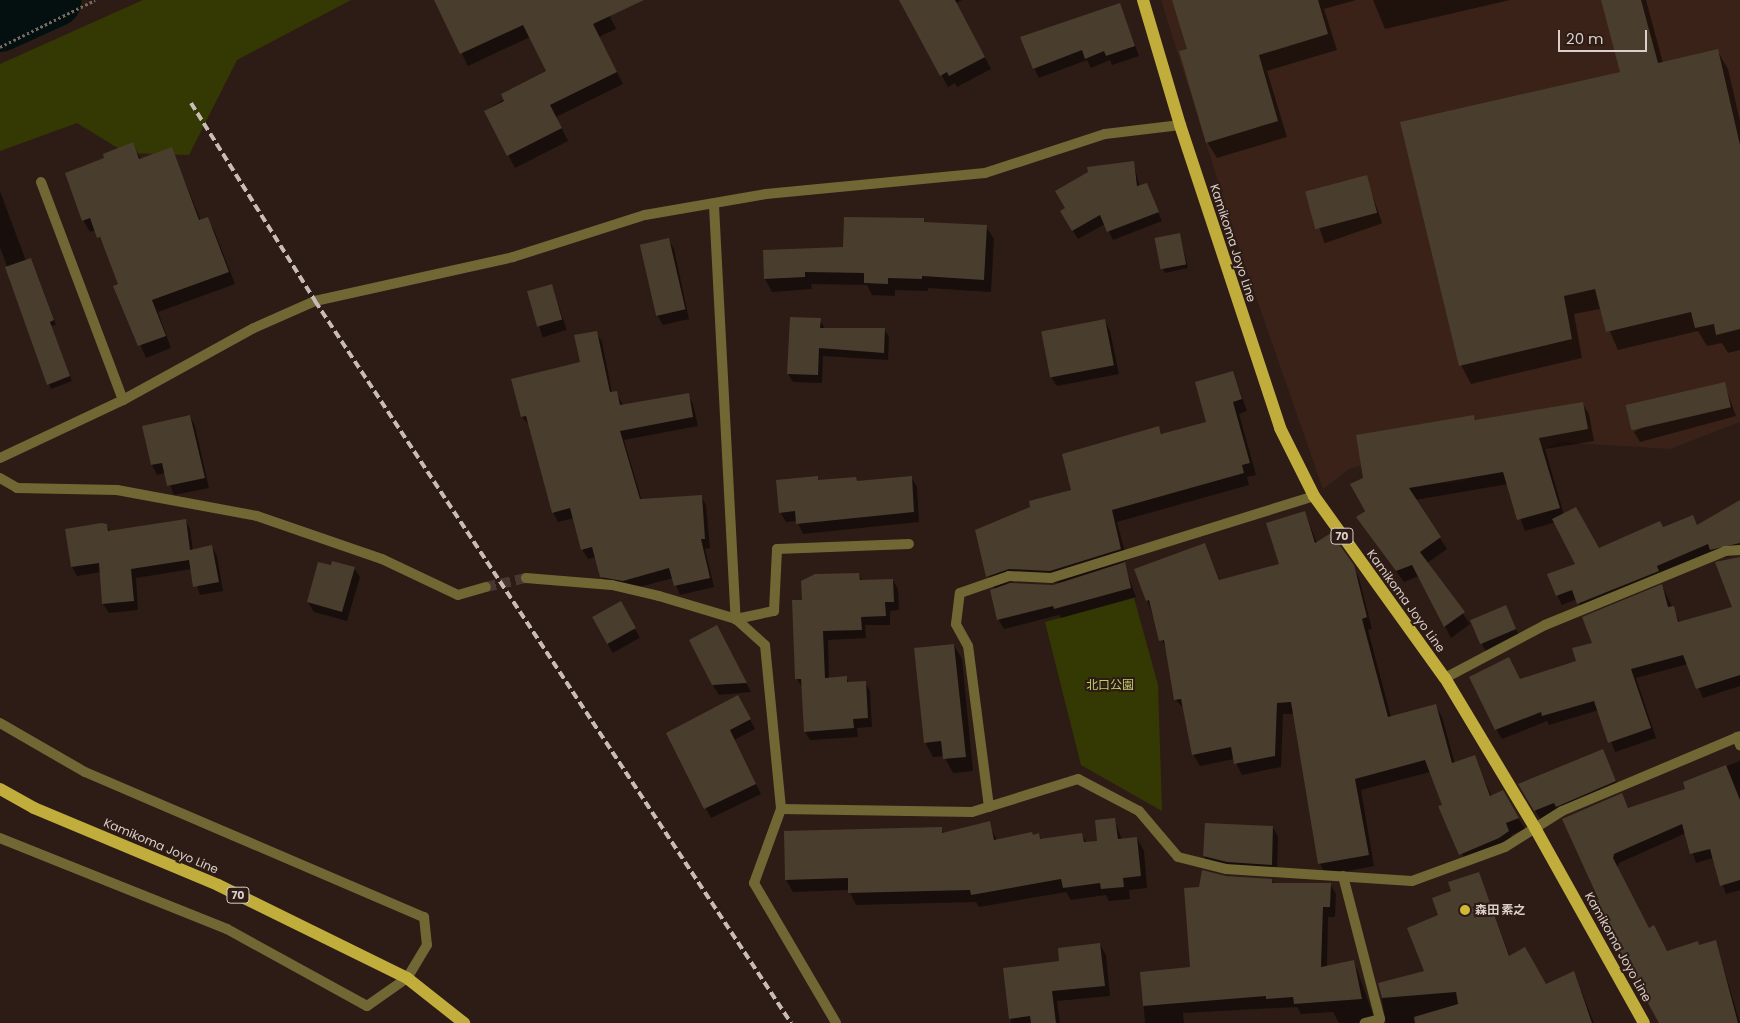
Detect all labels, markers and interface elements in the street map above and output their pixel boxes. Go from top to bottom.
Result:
scale bar [1560,20,1649,52]
text: 20 m [1566,28,1604,49]
street label: Kamikoma Joyo Line [1207,182,1259,304]
road number: 70 [1330,528,1354,544]
street label: Kamikoma Joyo Line [1364,547,1448,655]
park label: 北口公園 [1086,678,1134,692]
street label: Kamikoma Joyo Line [102,815,220,877]
road number: 70 [226,886,250,904]
street label: Kamikoma Joyo Line [1582,890,1654,1004]
place label: 森田 素之 [1475,903,1526,917]
marker: 森田 素之 [1459,904,1471,916]

